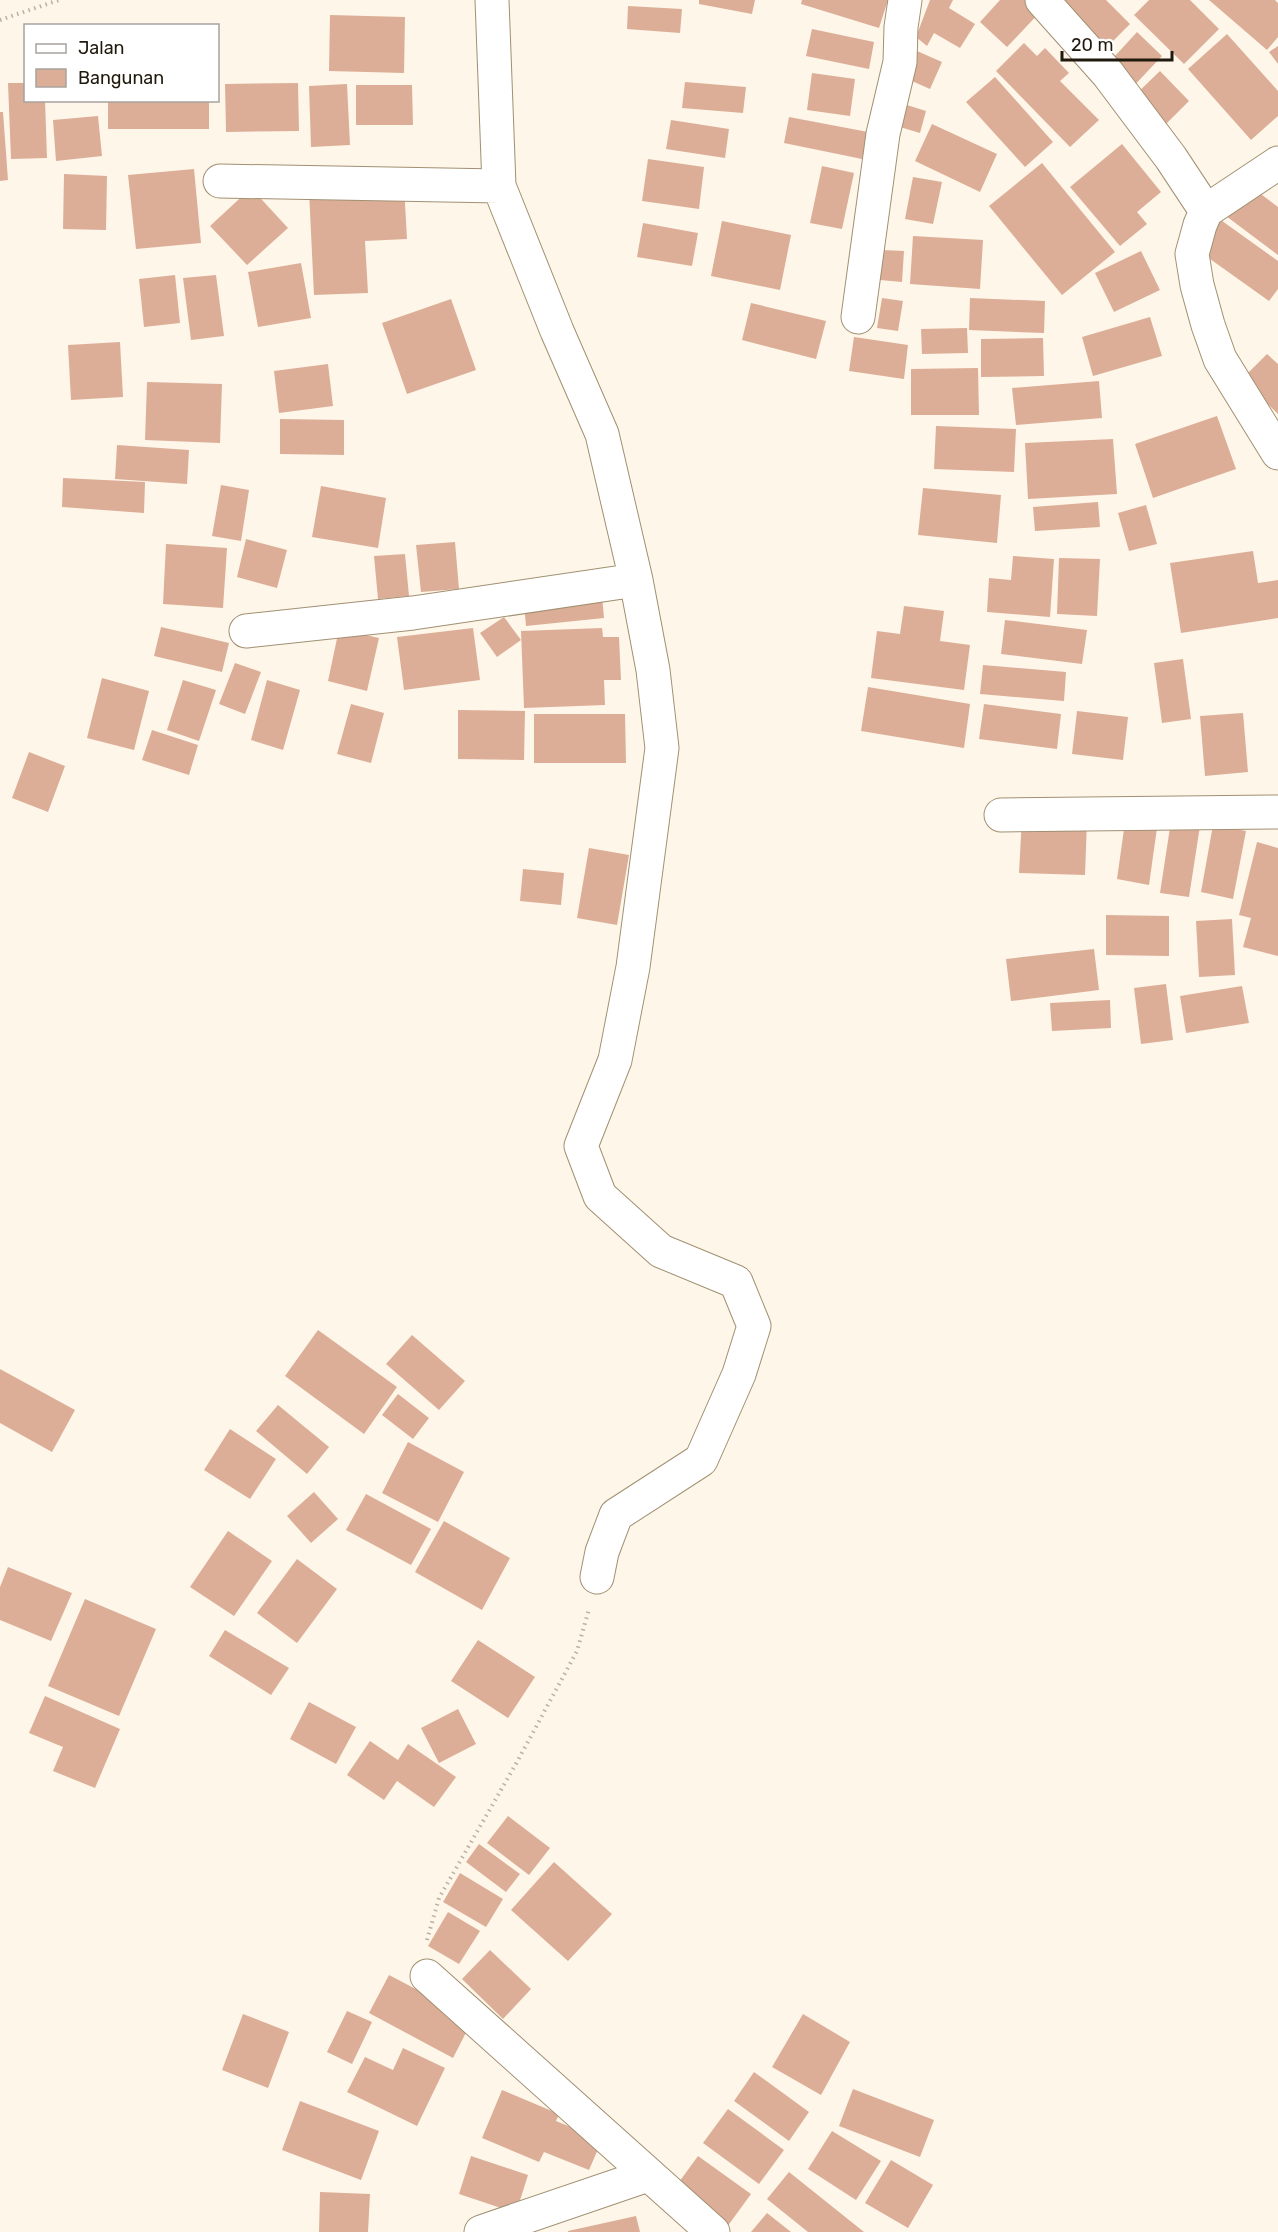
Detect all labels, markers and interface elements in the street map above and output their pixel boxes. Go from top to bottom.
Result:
legend [24,24,219,102]
scale bar [1062,24,1172,62]
text: 20 m [1071,34,1113,56]
text: Jalan [78,37,125,59]
text: Bangunan [78,67,164,89]

